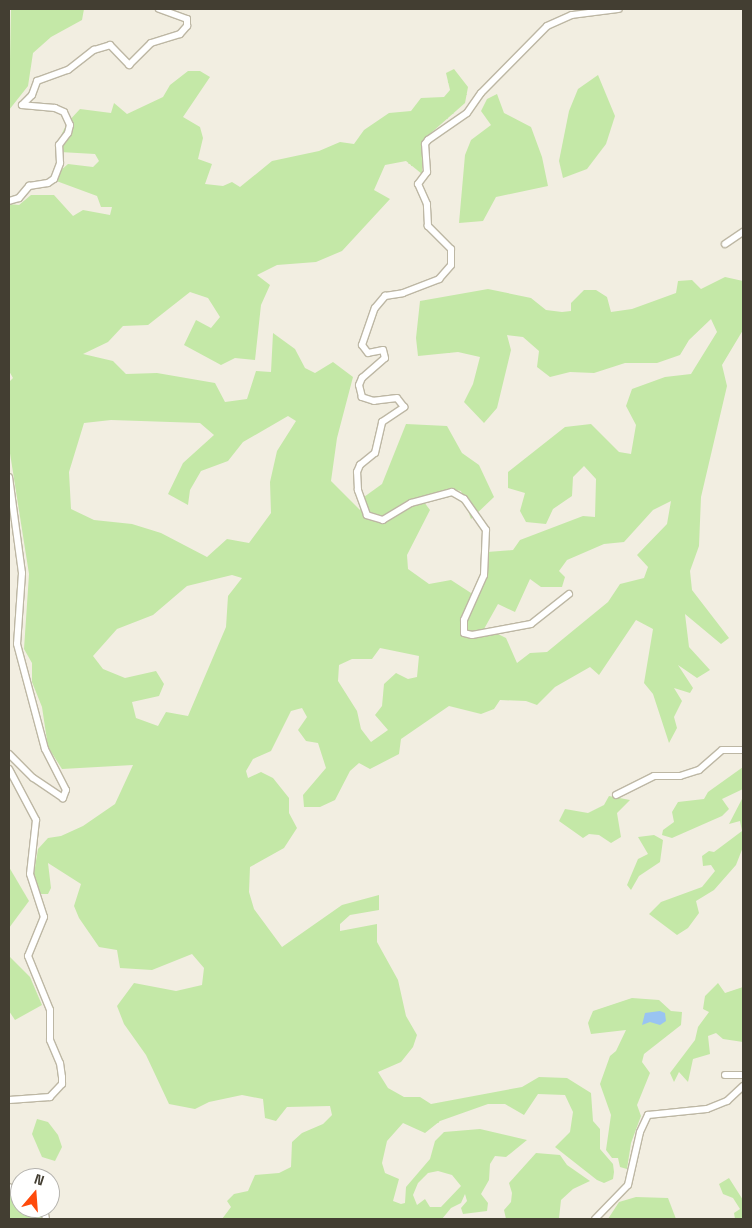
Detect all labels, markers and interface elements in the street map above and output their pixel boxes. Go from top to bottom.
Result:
north arrow [10,1168,60,1218]
text: N [32,1170,47,1190]

